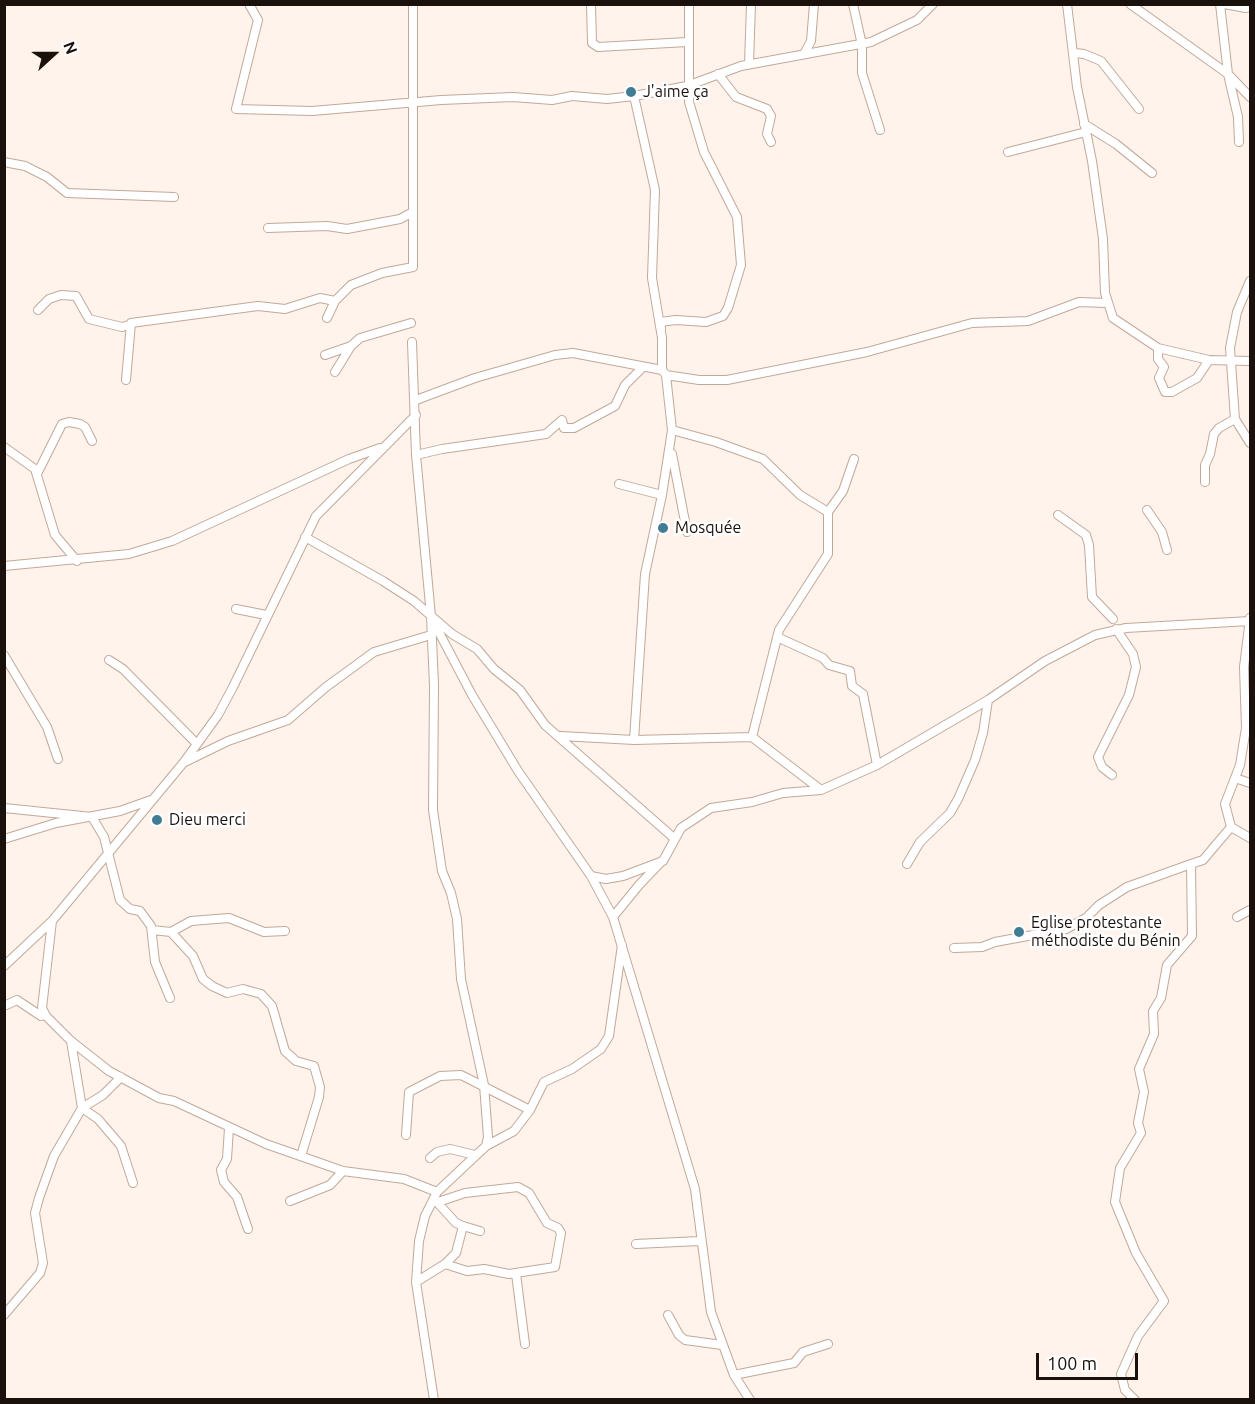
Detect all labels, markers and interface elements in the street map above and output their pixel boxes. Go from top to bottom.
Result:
north arrow [24,24,84,84]
text: N [60,39,81,56]
place label: J'aime ça [643,82,709,102]
marker: J'aime ça [624,85,638,99]
place label: Mosquée [675,518,741,538]
marker: Mosquée [656,521,670,535]
place label: Dieu merci [169,810,246,830]
marker: Dieu merci [150,813,164,827]
place label: Eglise protestante méthodiste du Bénin [1031,913,1181,951]
marker: Eglise protestante méthodiste du Bénin [1012,925,1026,939]
scale bar [1039,1341,1141,1379]
text: 100 m [1047,1353,1097,1373]

